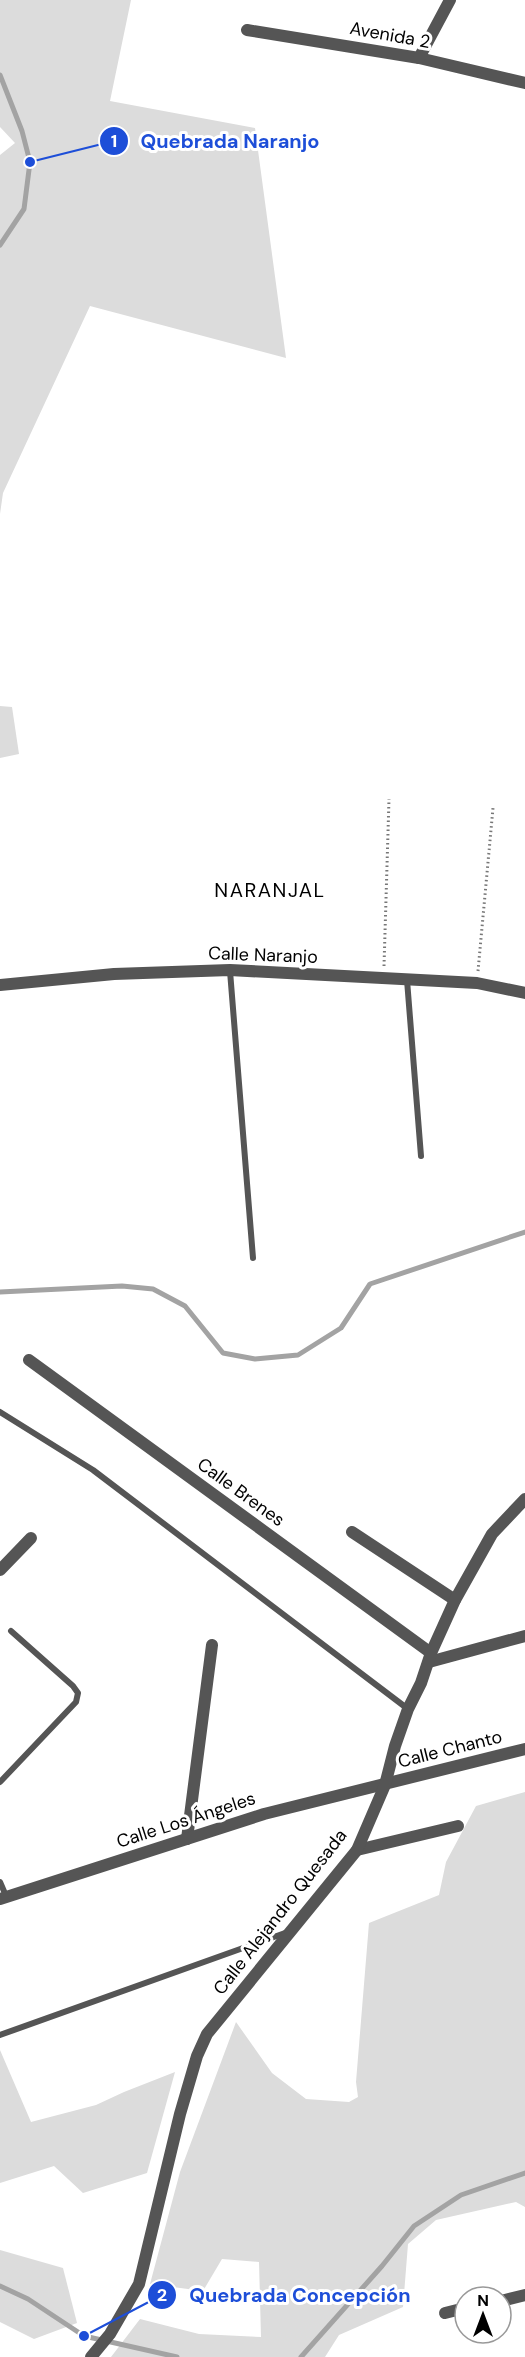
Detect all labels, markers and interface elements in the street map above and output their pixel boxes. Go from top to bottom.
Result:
street label: Avenida 2 [348,16,432,54]
callout: Quebrada Naranjo [99,122,332,160]
text: Quebrada Naranjo [141,128,319,154]
text: 1 [111,129,117,153]
district label: NARANJAL [214,877,326,903]
street label: Calle Naranjo [208,941,318,969]
street label: Calle Brenes [192,1452,290,1532]
street label: Calle Chanto [395,1724,505,1774]
street label: Calle Los Ángeles [113,1786,259,1854]
street label: Calle Alejandro Quesada [208,1824,352,2000]
callout: Quebrada Concepción [147,2276,423,2314]
text: Quebrada Concepción [189,2282,411,2308]
text: 2 [157,2283,167,2307]
north arrow [453,2285,513,2345]
text: N [477,2290,489,2311]

